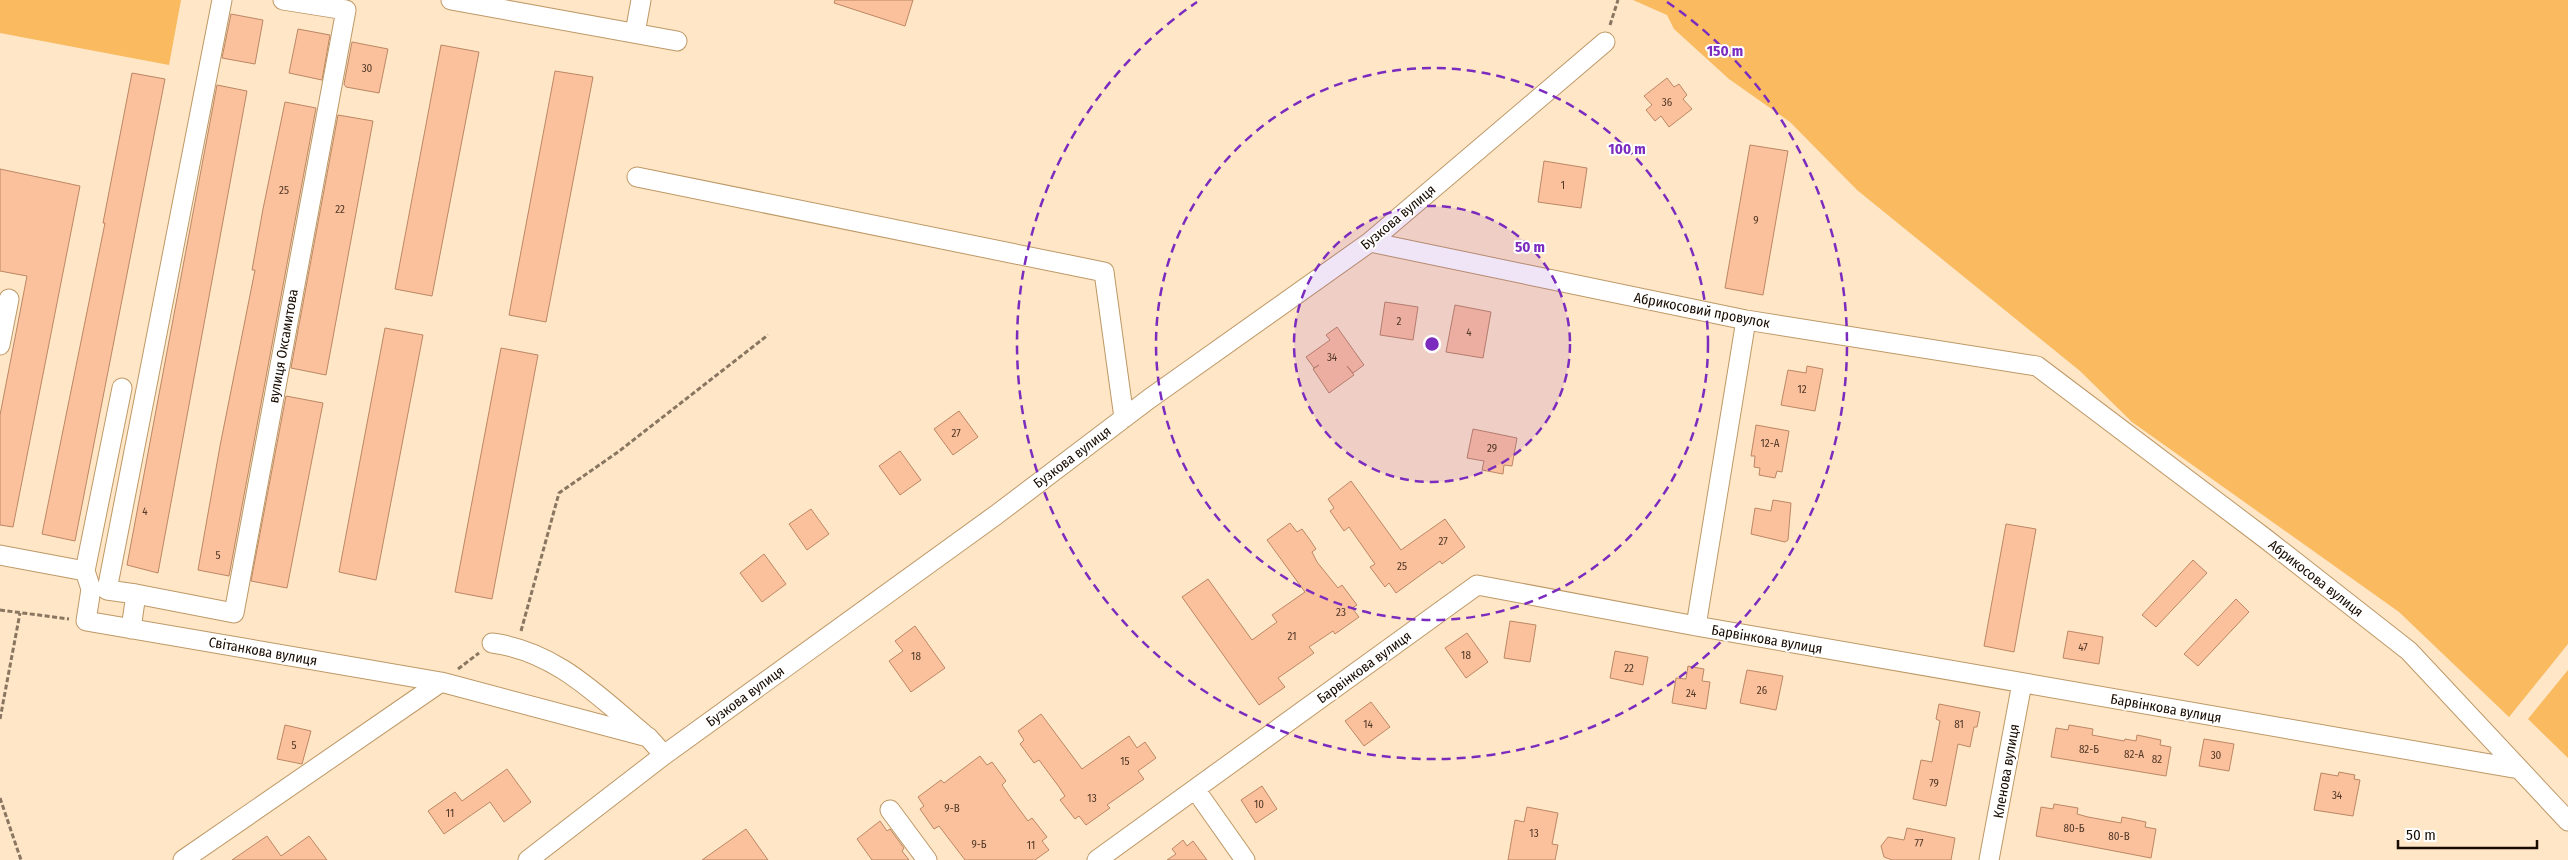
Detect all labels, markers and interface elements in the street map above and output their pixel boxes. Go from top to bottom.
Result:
text: 150 m [1707,42,1743,60]
house number: 30 [362,62,373,75]
house number: 36 [1662,96,1673,109]
text: 100 m [1608,140,1646,158]
house number: 1 [1561,179,1565,192]
street label: Бузкова вулиця [1357,181,1439,254]
house number: 25 [279,184,289,197]
house number: 22 [335,203,345,216]
house number: 9 [1753,214,1759,227]
text: 50 m [1515,238,1545,256]
street label: вулиця Оксамитова [265,287,302,405]
street label: Абрикосовий провулок [1632,289,1772,332]
house number: 2 [1397,315,1402,328]
house number: 4 [1466,326,1472,339]
centre of rings [1423,335,1441,353]
house number: 34 [1327,351,1338,364]
house number: 12 [1797,383,1807,396]
street label: Бузкова вулиця [1030,423,1114,492]
house number: 27 [951,427,961,440]
house number: 12-А [1761,437,1780,450]
house number: 29 [1487,442,1497,455]
house number: 4 [142,505,148,518]
house number: 27 [1438,535,1448,548]
street label: Абрикосова вулиця [2265,536,2366,621]
house number: 5 [215,549,221,562]
house number: 25 [1397,560,1407,573]
house number: 23 [1336,606,1346,619]
street label: Барвінкова вулиця [1710,621,1824,658]
street label: Барвінкова вулиця [1314,627,1415,707]
house number: 21 [1288,630,1296,643]
street label: Світанкова вулиця [207,634,318,669]
house number: 47 [2078,641,2088,654]
house number: 18 [1461,649,1471,662]
house number: 18 [911,650,921,663]
street label: Бузкова вулиця [703,662,788,730]
house number: 22 [1624,662,1634,675]
house number: 26 [1757,684,1768,697]
house number: 24 [1686,687,1697,700]
street label: Барвінкова вулиця [2109,690,2223,727]
house number: 14 [1363,718,1373,731]
house number: 81 [1954,718,1964,731]
street label: Кленова вулиця [1990,723,2023,820]
house number: 5 [291,739,297,752]
house number: 82-Б [2079,743,2099,756]
house number: 82-А [2124,748,2144,761]
house number: 30 [2211,749,2222,762]
house number: 82 [2152,753,2162,766]
house number: 15 [1120,755,1130,768]
house number: 79 [1929,777,1939,790]
house number: 34 [2332,789,2343,802]
house number: 13 [1087,792,1097,805]
house number: 10 [1254,798,1264,811]
house number: 9-В [944,802,960,815]
house number: 11 [446,807,454,820]
scale bar [2398,818,2537,850]
house number: 80-Б [2063,822,2085,835]
text: 50 m [2406,826,2436,844]
house number: 13 [1529,827,1539,840]
house number: 80-В [2108,830,2130,843]
house number: 77 [1915,837,1924,850]
house number: 9-Б [971,838,987,851]
house number: 11 [1027,839,1035,852]

